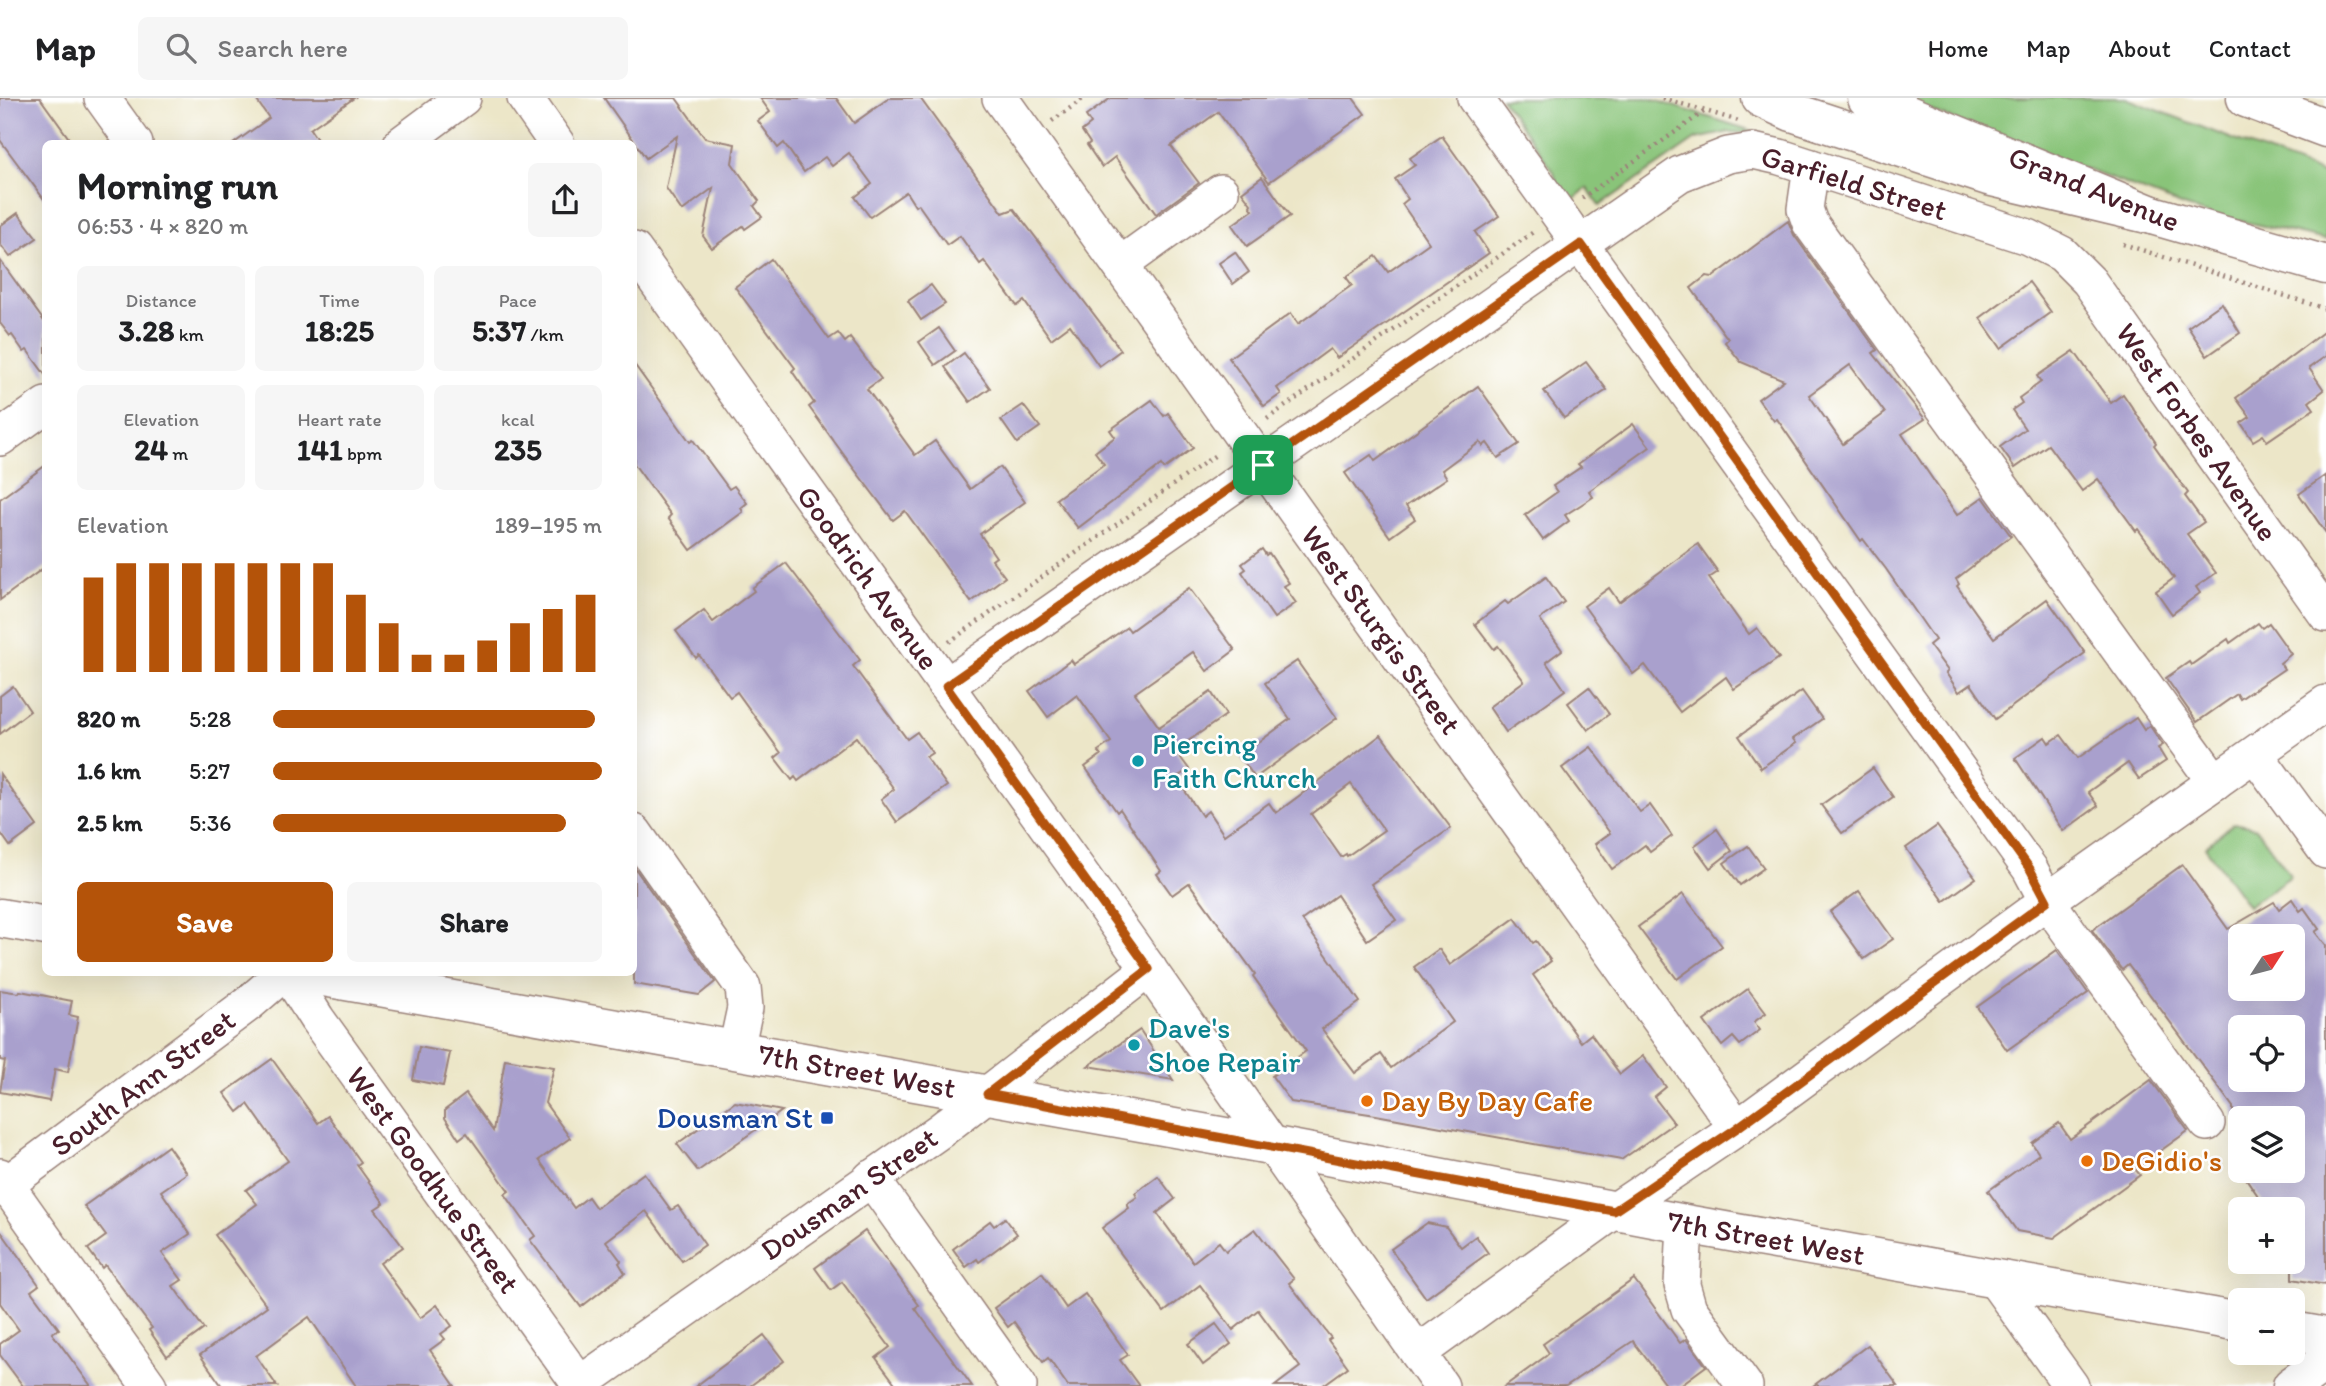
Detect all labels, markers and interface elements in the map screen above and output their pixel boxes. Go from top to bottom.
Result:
search box [138,17,628,80]
text: Map [35,29,96,68]
icon: search [162,29,200,67]
text: Search here [218,32,348,64]
text: Home [1928,34,1988,63]
text: Map [2026,34,2070,63]
text: About [2108,34,2171,63]
text: Contact [2209,34,2291,63]
street label: Garfield Street [1757,137,1952,228]
street label: Grand Avenue [2003,137,2185,240]
text: Morning run [77,163,278,209]
button: share [528,163,602,237]
text: 06:53 · 4 × 820 m [77,212,248,240]
text: Distance [126,289,197,312]
text: Time [319,289,360,312]
text: Pace [499,289,537,312]
text: 3.28 [118,312,174,349]
text: 18:25 [305,312,374,349]
text: 5:37 [472,312,526,349]
street label: West Forbes Avenue [2108,315,2287,548]
text: km [174,323,204,346]
text: /km [526,323,564,346]
text: Elevation [123,408,199,431]
text: Heart rate [297,408,382,431]
text: kcal [501,408,535,431]
text: 24 [134,431,168,468]
text: 141 [297,431,343,468]
text: 235 [494,431,542,468]
pin [1233,435,1293,495]
text: m [168,442,188,465]
text: bpm [343,442,382,465]
icon: arrive [1244,446,1282,484]
street label: Goodrich Avenue [789,478,948,677]
text: Elevation [77,511,168,539]
text: 189–195 m [495,511,602,539]
street label: West Sturgis Street [1293,518,1470,741]
text: 820 m [77,705,140,733]
text: 5:28 [189,705,231,733]
place label: Piercing Faith Church [1152,725,1317,796]
marker: Piercing Faith Church [1130,753,1146,769]
text: 1.6 km [77,757,141,785]
text: 5:27 [189,757,230,785]
text: 2.5 km [77,809,142,837]
text: 5:36 [189,809,231,837]
button: Save [77,882,333,962]
button: Share [347,882,602,962]
north arrow [2228,924,2305,1001]
map controls [2228,924,2305,1365]
street label: South Ann Street [43,1001,242,1164]
place label: Dave's Shoe Repair [1148,1009,1301,1080]
button: locate [2228,1015,2305,1092]
street label: 7th Street West [756,1035,959,1106]
marker: Dave's Shoe Repair [1126,1037,1142,1053]
street label: West Goodhue Street [339,1059,528,1300]
place label: Day By Day Cafe [1381,1082,1593,1119]
marker: Day By Day Cafe [1359,1093,1375,1109]
place label: Dousman St [656,1099,813,1136]
button: layers [2228,1106,2305,1183]
marker: Dousman St [819,1110,835,1126]
street label: Dousman Street [753,1119,944,1268]
place label: DeGidio's [2101,1142,2222,1179]
marker: DeGidio's [2079,1153,2095,1169]
button: + [2228,1197,2305,1274]
street label: 7th Street West [1665,1202,1868,1273]
button: − [2228,1288,2305,1365]

